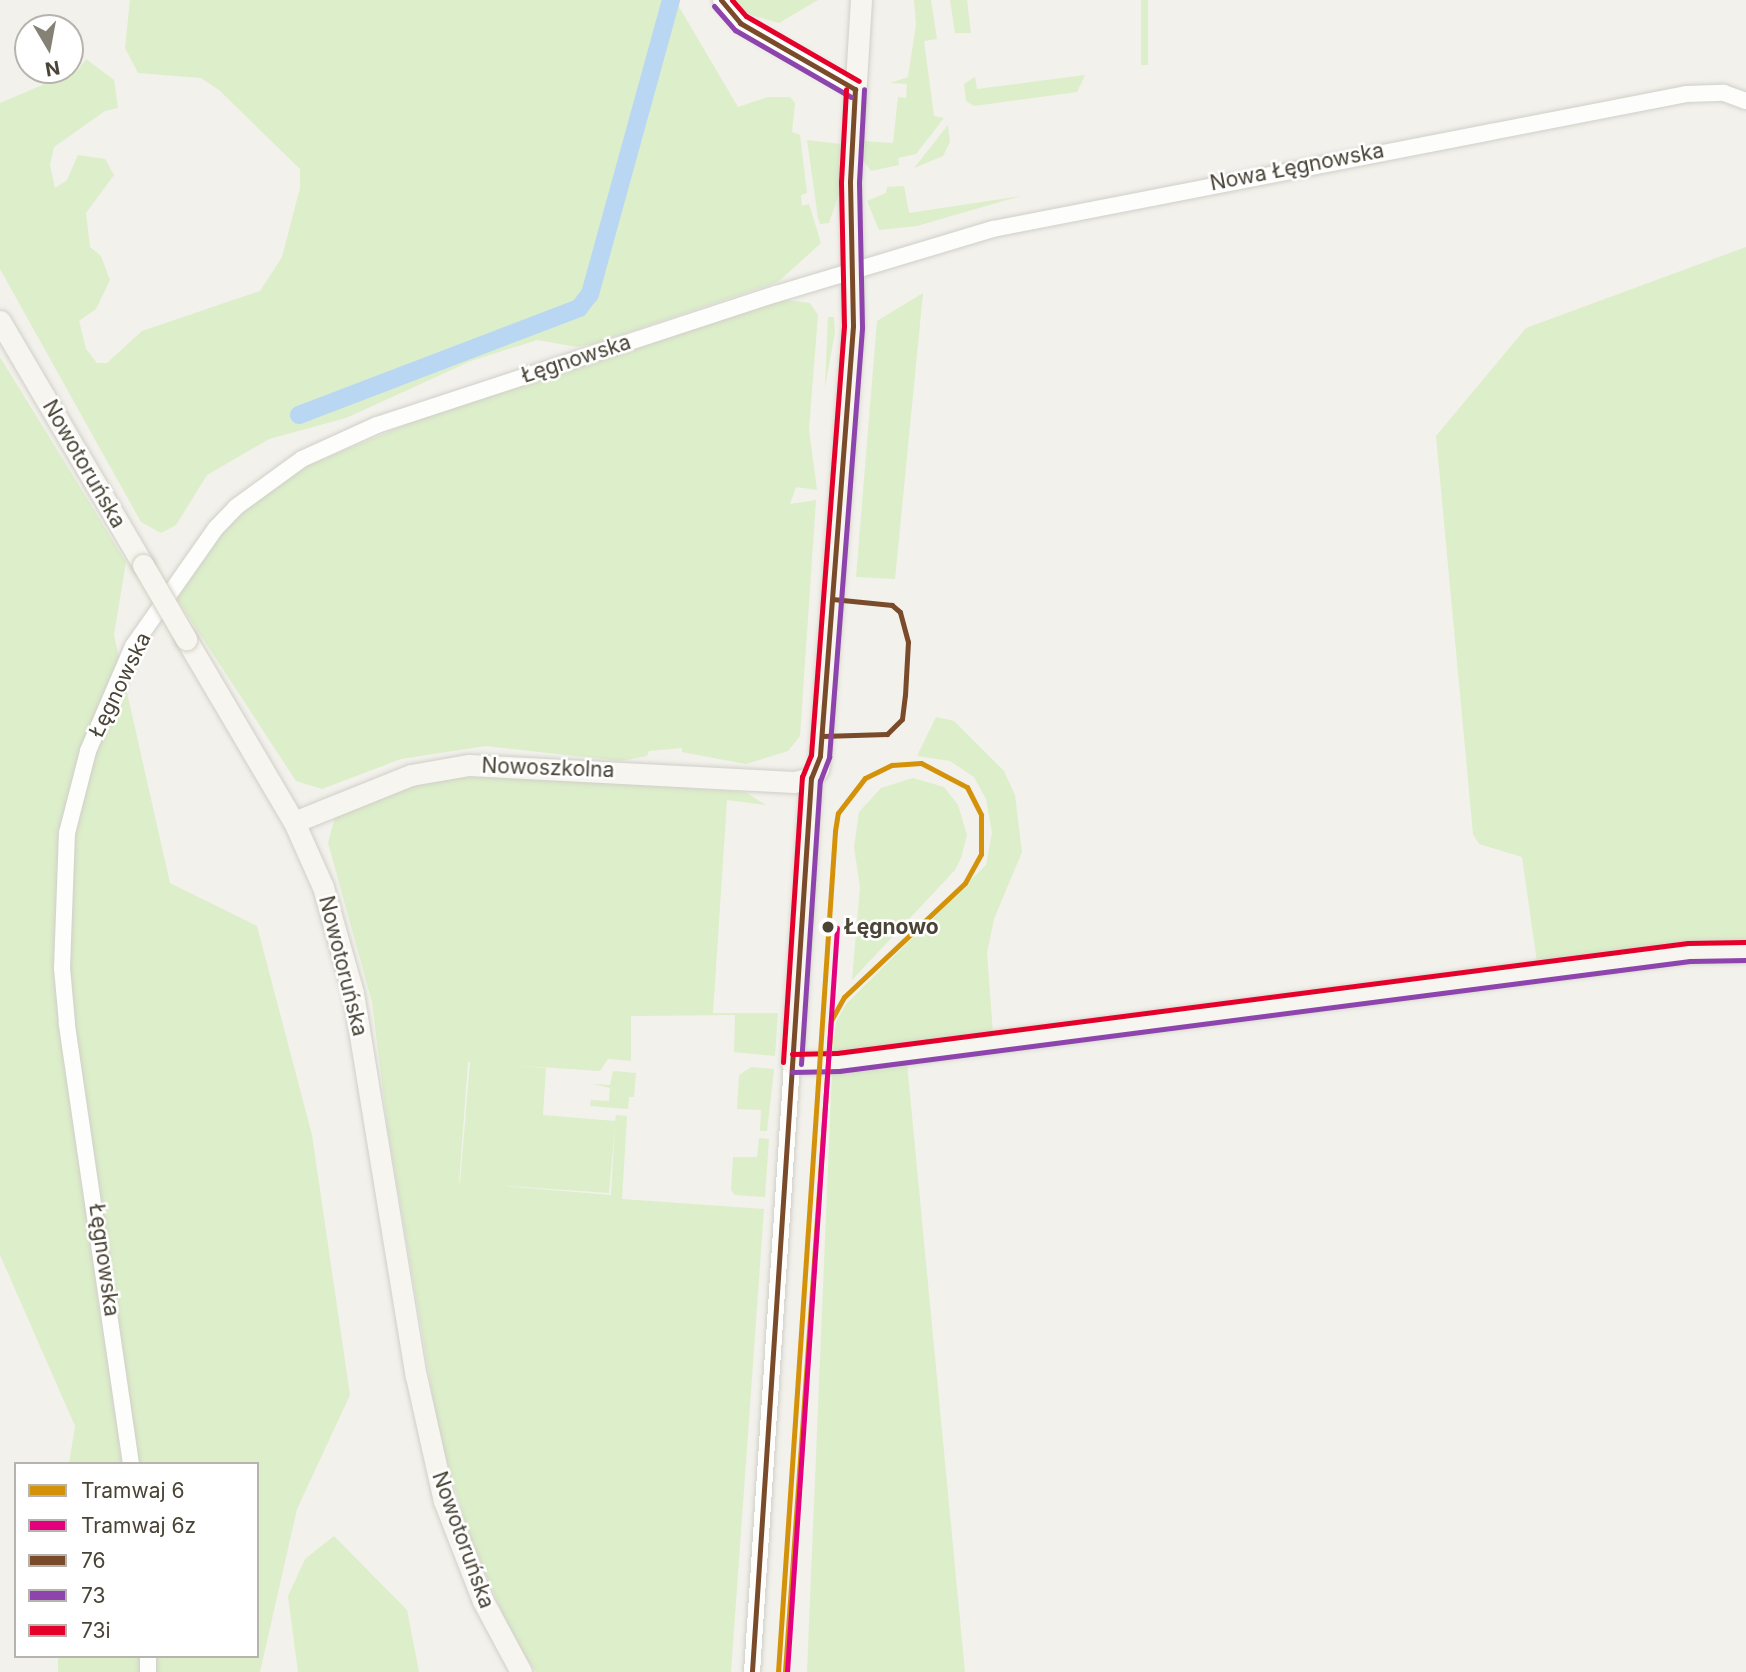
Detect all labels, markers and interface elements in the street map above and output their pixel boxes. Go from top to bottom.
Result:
north arrow [14,14,84,84]
text: N [43,56,62,81]
street label: Nowa Łęgnowska [1208,138,1386,196]
street label: Łęgnowska [518,329,634,389]
street label: Nowotoruńska [37,395,131,533]
street label: Łęgnowska [84,628,156,742]
street label: Nowoszkolna [481,753,615,783]
street label: Nowotoruńska [313,893,373,1039]
place label: Łęgnowo [844,914,939,940]
marker: Łęgnowo [818,917,838,937]
street label: Łęgnowska [84,1202,124,1318]
legend [14,1462,259,1658]
street label: Nowotoruńska [427,1468,499,1612]
text: Tramwaj 6 [81,1478,184,1503]
text: Tramwaj 6z [81,1513,196,1538]
text: 76 [81,1548,106,1573]
text: 73 [81,1583,106,1608]
text: 73i [81,1618,111,1643]

